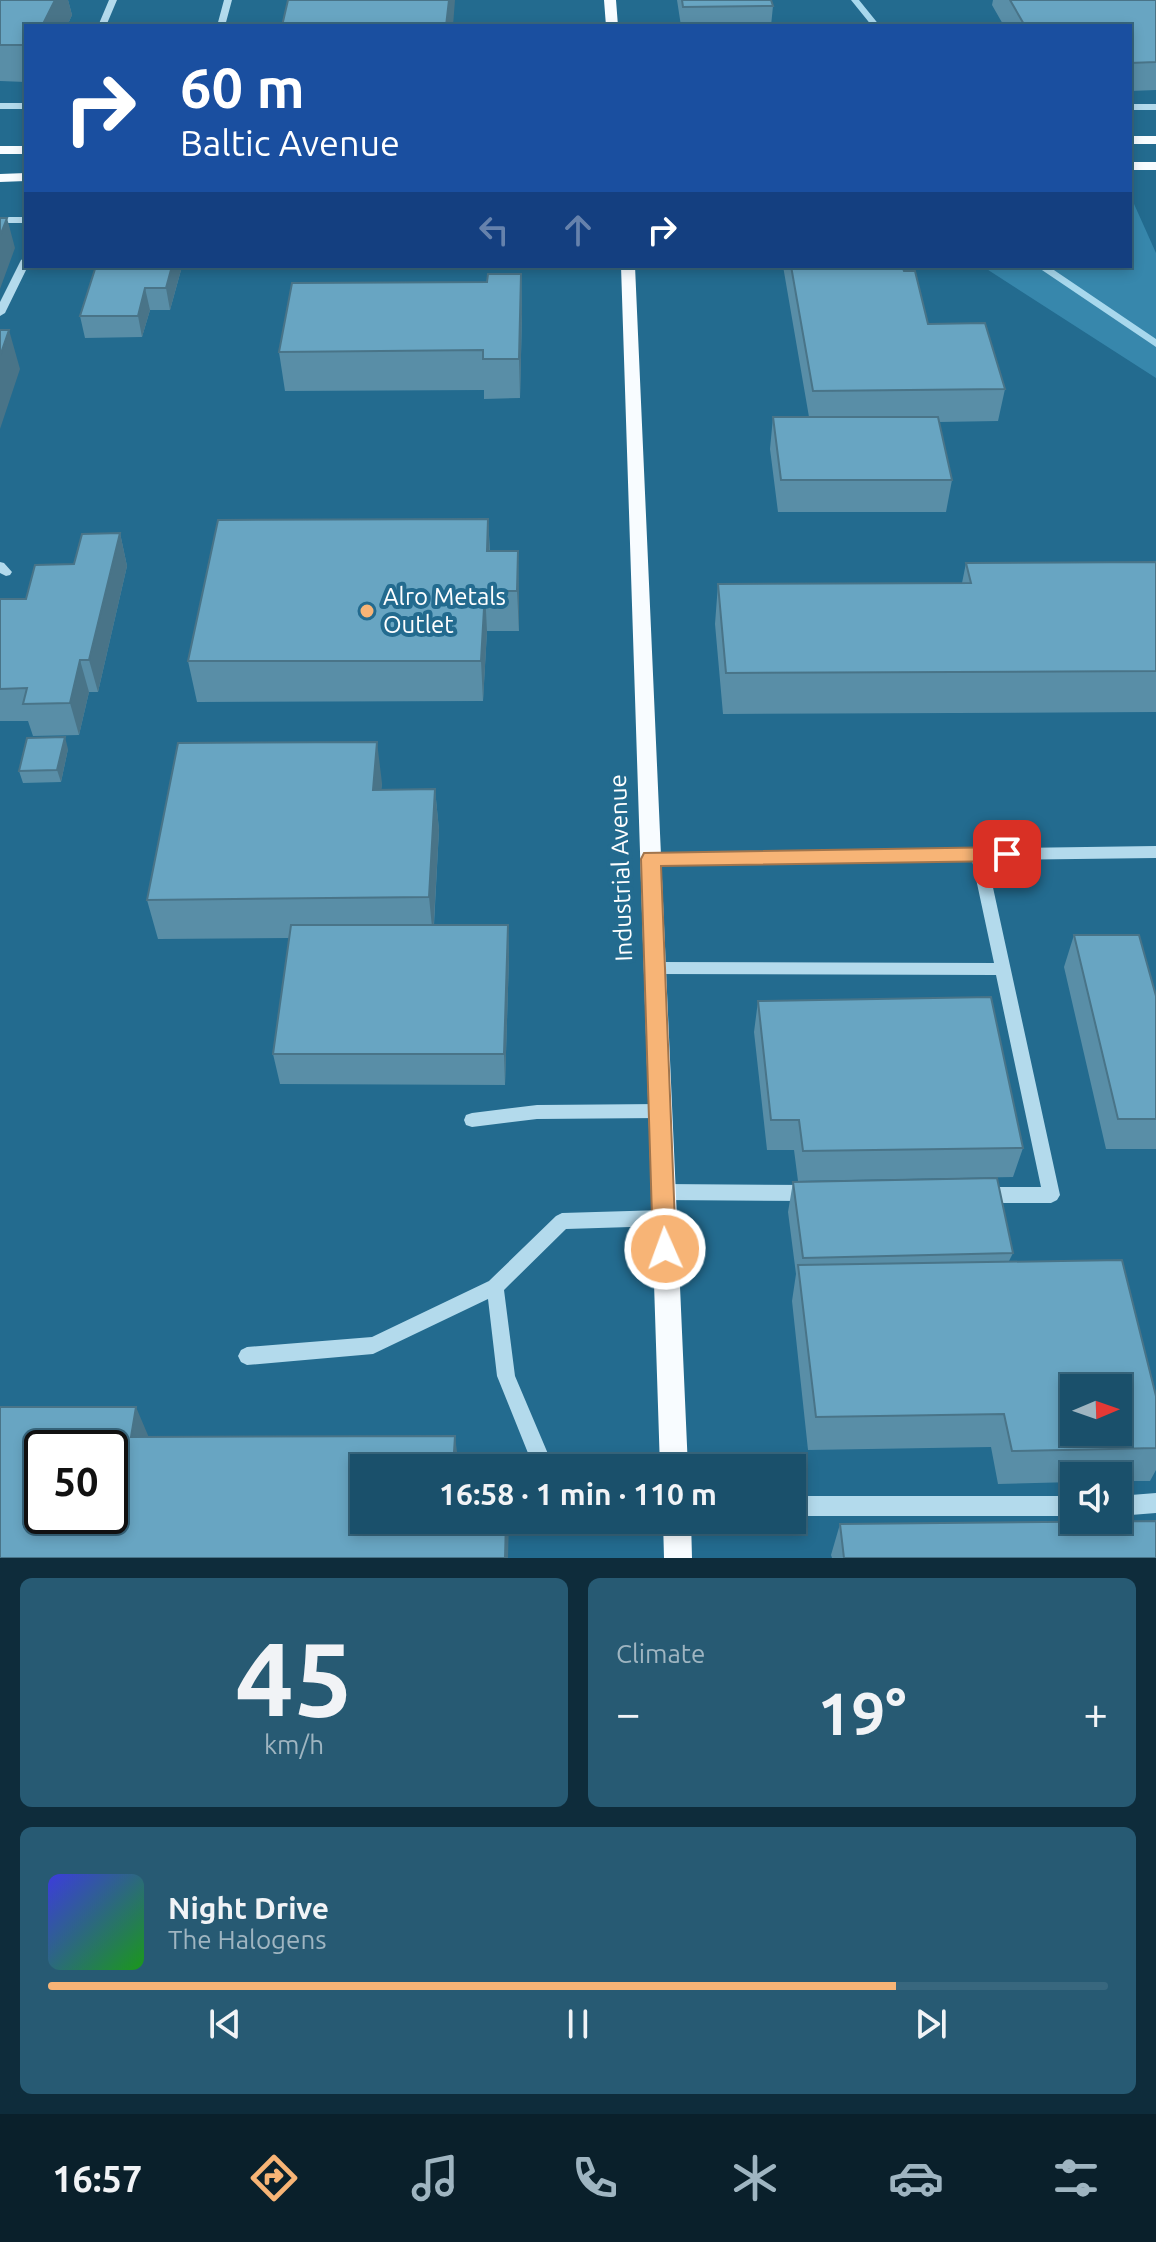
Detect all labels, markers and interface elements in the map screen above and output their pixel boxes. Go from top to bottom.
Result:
icon: right [48,56,152,160]
text: 60 m [180,56,305,119]
text: Baltic Avenue [180,122,400,163]
icon: left [472,208,516,252]
icon: ahead [556,208,600,252]
icon: right [640,208,684,252]
place label: Alro Metals Outlet [383,583,506,638]
marker: Alro Metals Outlet [358,602,376,620]
street label: Industrial Avenue [604,774,637,962]
pin [973,820,1041,888]
icon: arrive [985,832,1029,876]
position arrow [623,1207,707,1291]
north arrow [1060,1374,1132,1446]
map controls [1060,1374,1132,1534]
speed limit sign: 50 [24,1430,128,1534]
button: sound [1060,1462,1132,1534]
text: 16:58 · 1 min · 110 m [439,1477,717,1511]
text: 45 [235,1619,353,1736]
text: Climate [616,1639,705,1668]
text: 19° [818,1679,906,1746]
text: − [616,1688,641,1737]
text: + [1083,1688,1108,1737]
text: km/h [264,1730,324,1759]
text: Night Drive [168,1891,329,1925]
text: The Halogens [168,1925,327,1954]
icon: previous [203,2002,247,2046]
icon: pause [556,2002,600,2046]
icon: next [909,2002,953,2046]
icon: directions [246,2150,302,2206]
icon: music [407,2150,463,2206]
icon: phone [567,2150,623,2206]
icon: climate [727,2150,783,2206]
icon: car [888,2150,944,2206]
icon: filters [1048,2150,1104,2206]
text: 16:57 [52,2158,142,2199]

